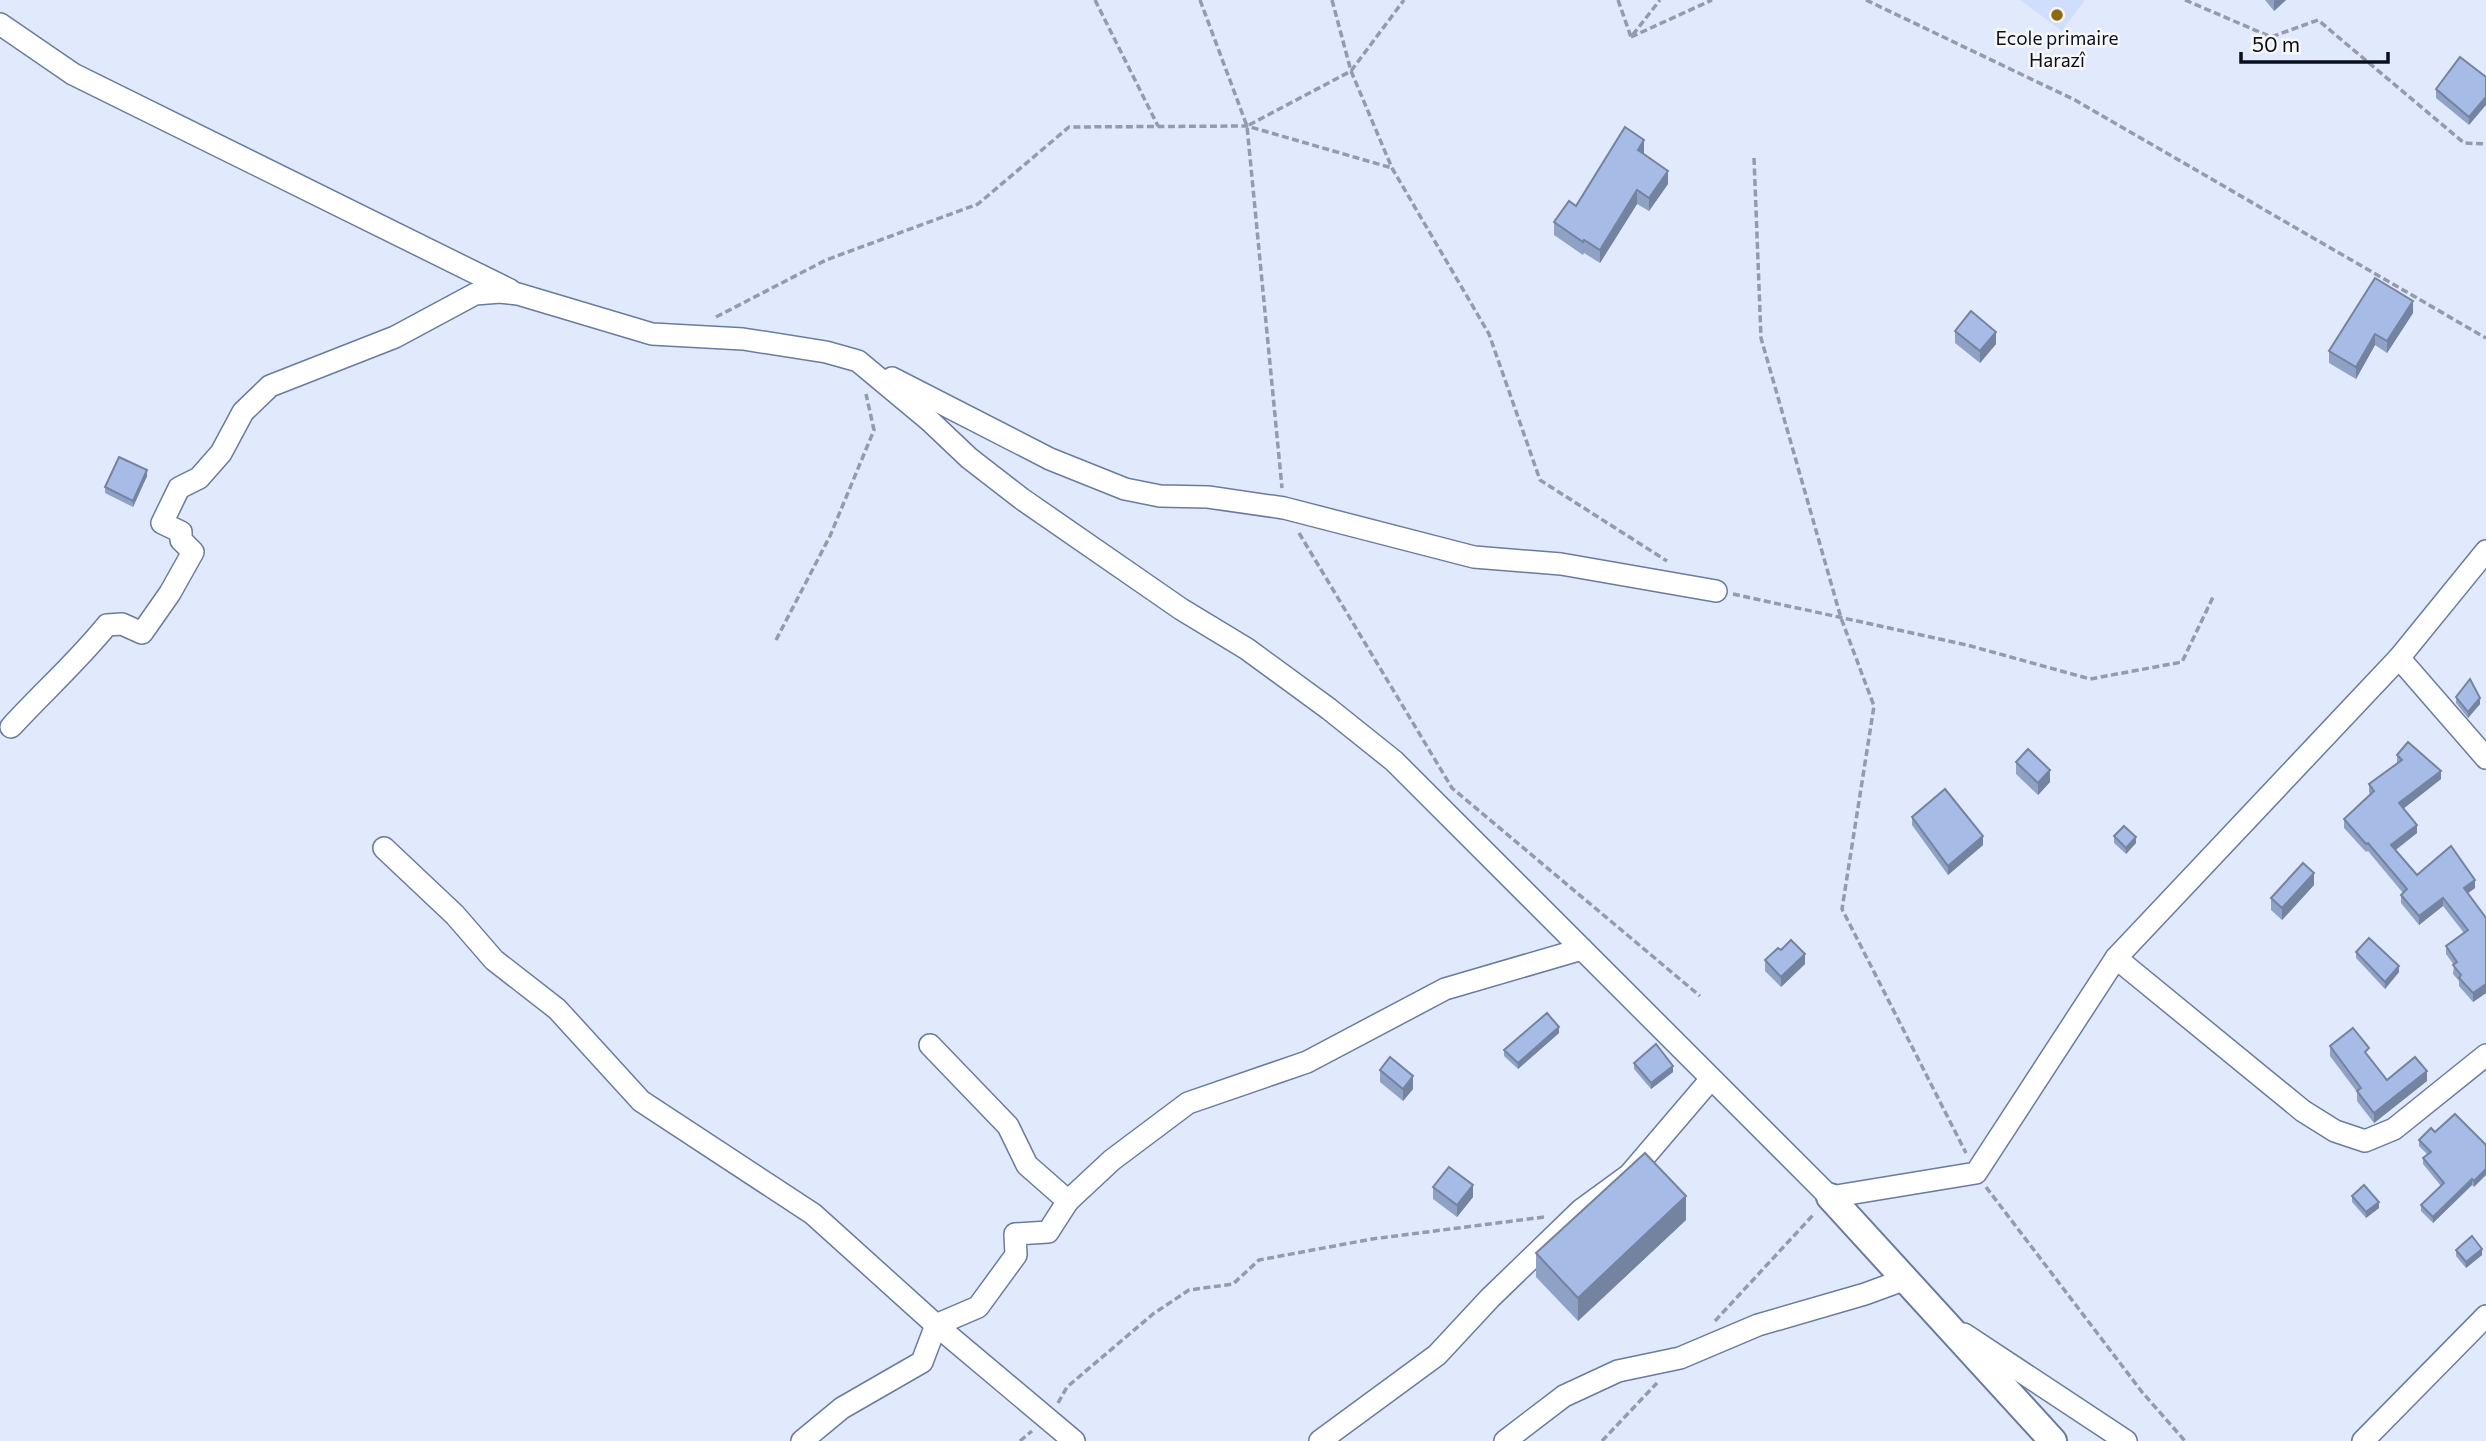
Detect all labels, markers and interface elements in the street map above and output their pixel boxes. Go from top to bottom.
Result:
marker: Ecole primaire Harazî [2049,7,2065,23]
scale bar [2241,21,2388,65]
place label: Ecole primaire Harazî [1996,26,2118,71]
text: 50 m [2252,31,2300,56]

